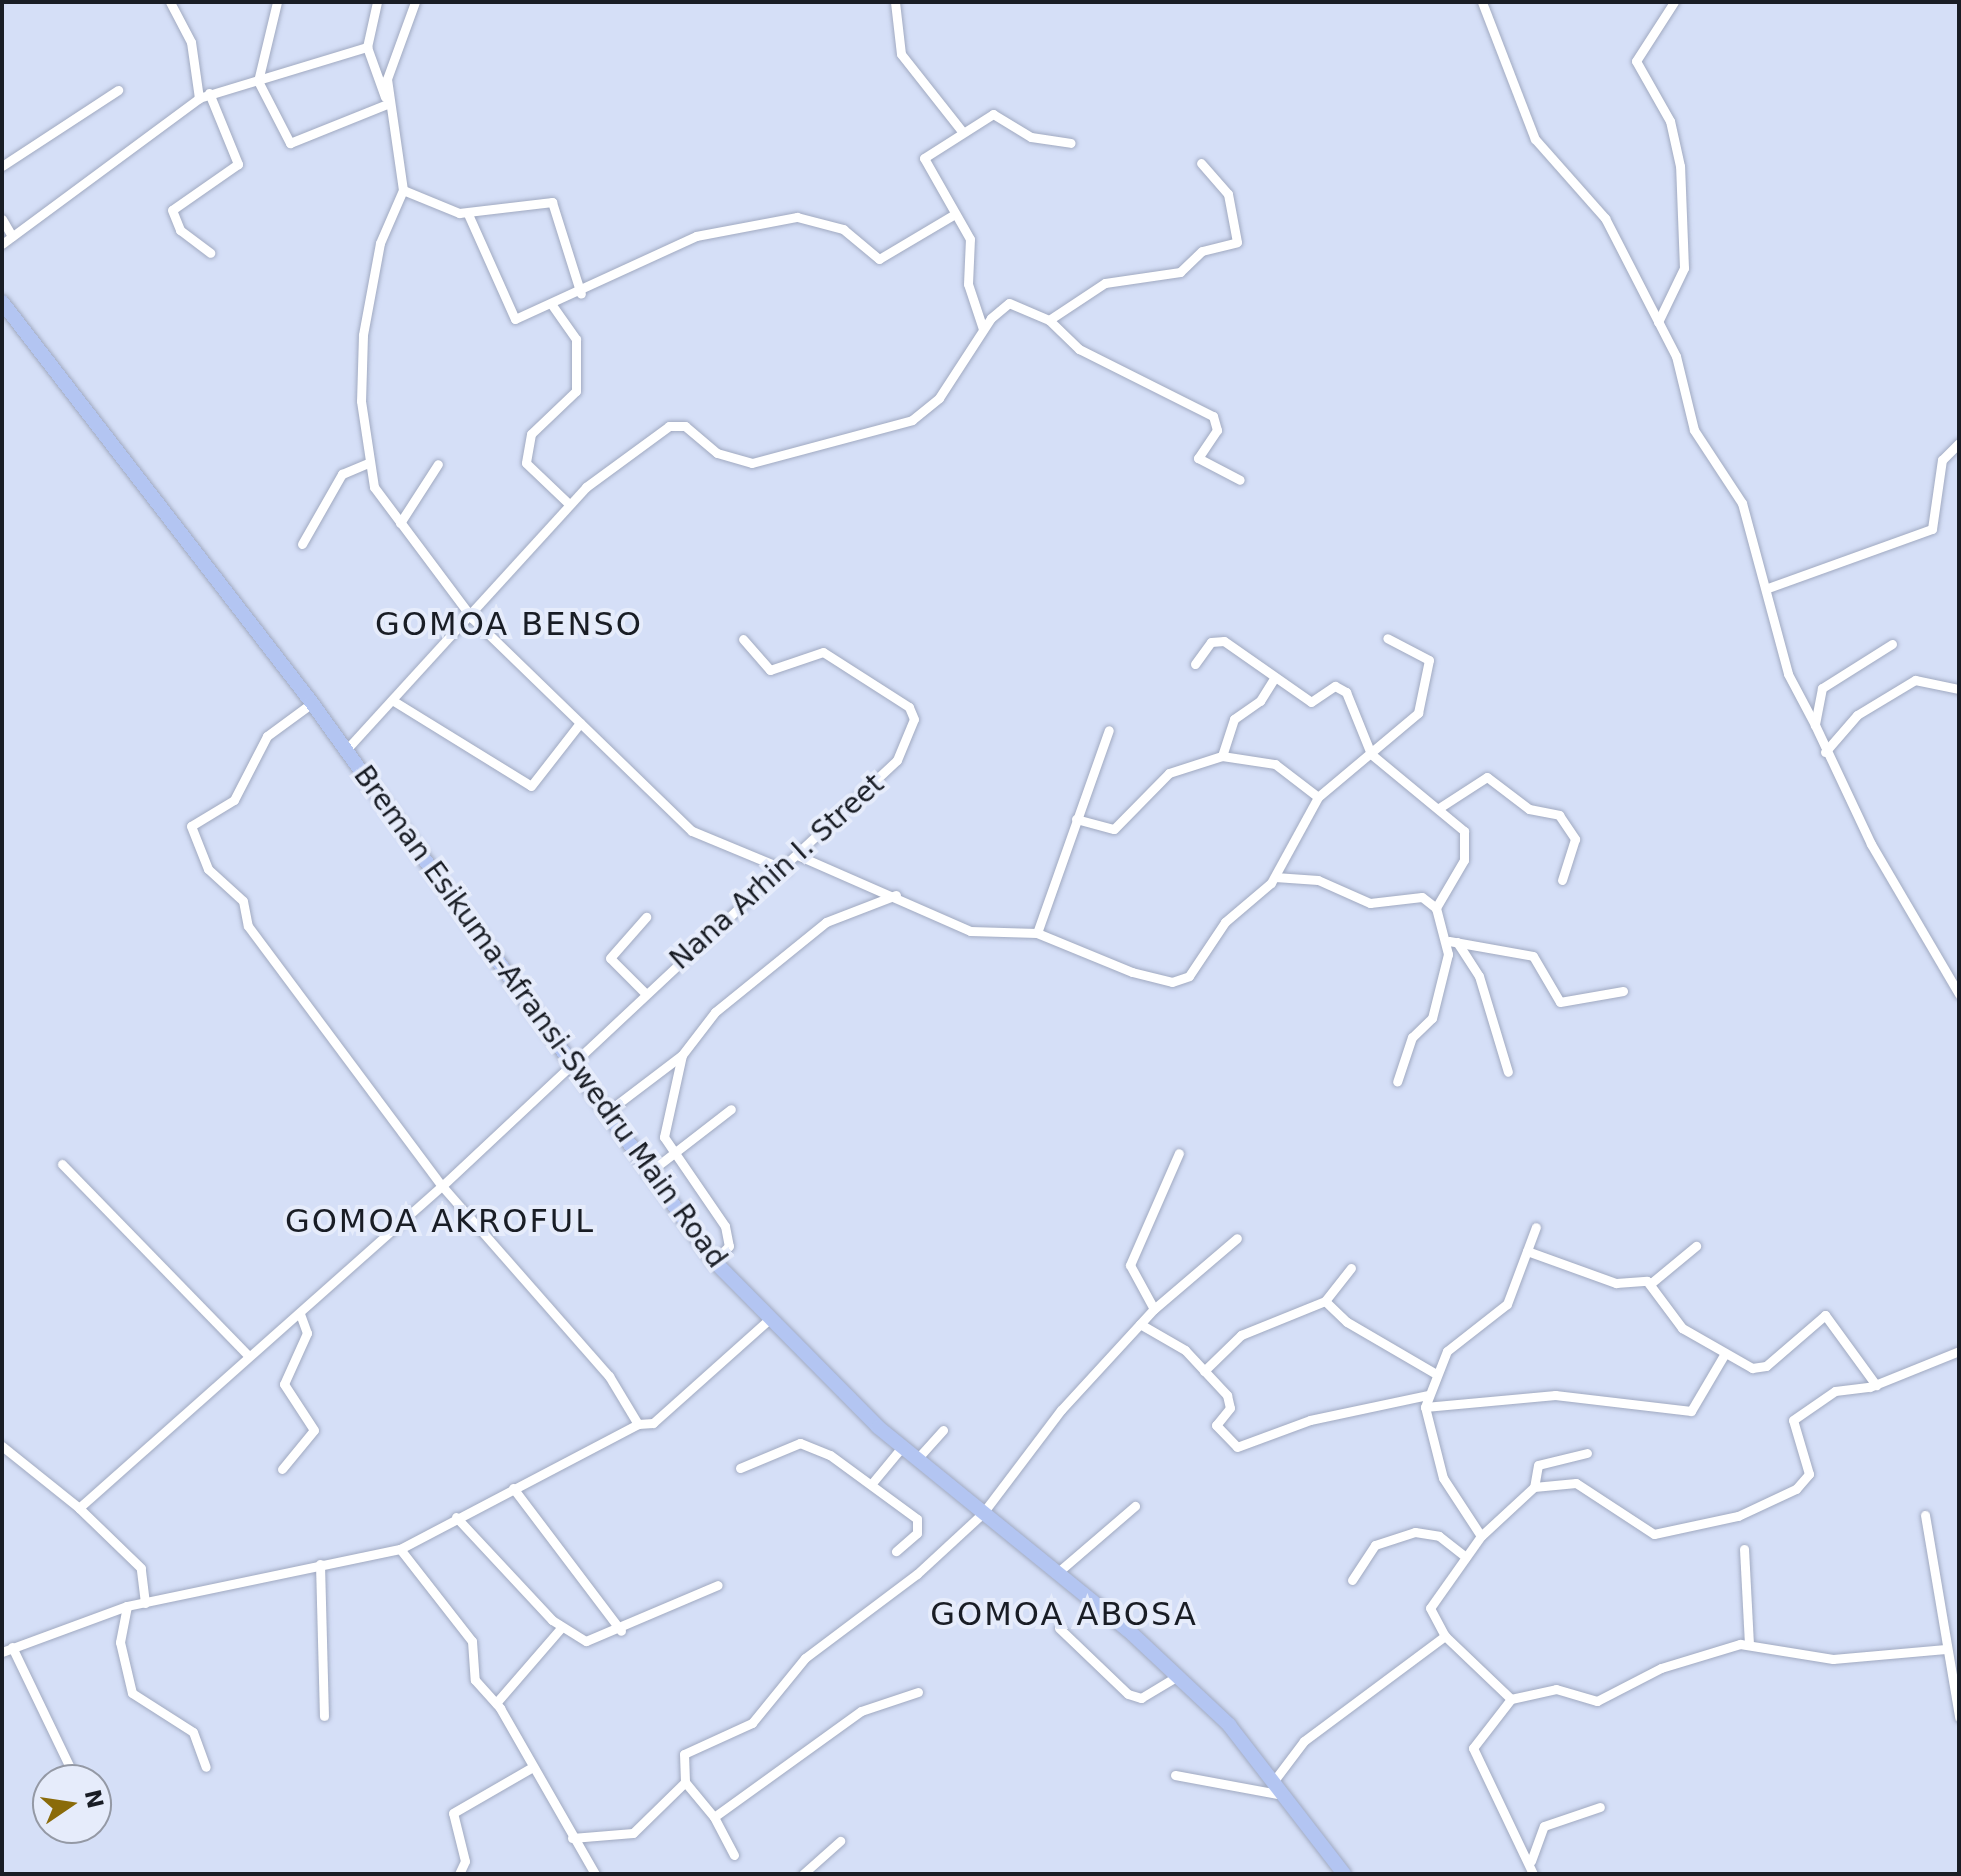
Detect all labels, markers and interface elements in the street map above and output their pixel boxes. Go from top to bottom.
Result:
district label: GOMOA BENSO [375,605,643,643]
street label: Breman Esikuma-Afransi-Swedru Main Road [346,759,734,1275]
street label: Nana Arhin I. Street [663,767,891,977]
district label: GOMOA AKROFUL [285,1202,595,1240]
district label: GOMOA ABOSA [930,1595,1198,1633]
north arrow [32,1764,112,1844]
text: N [80,1787,108,1811]

